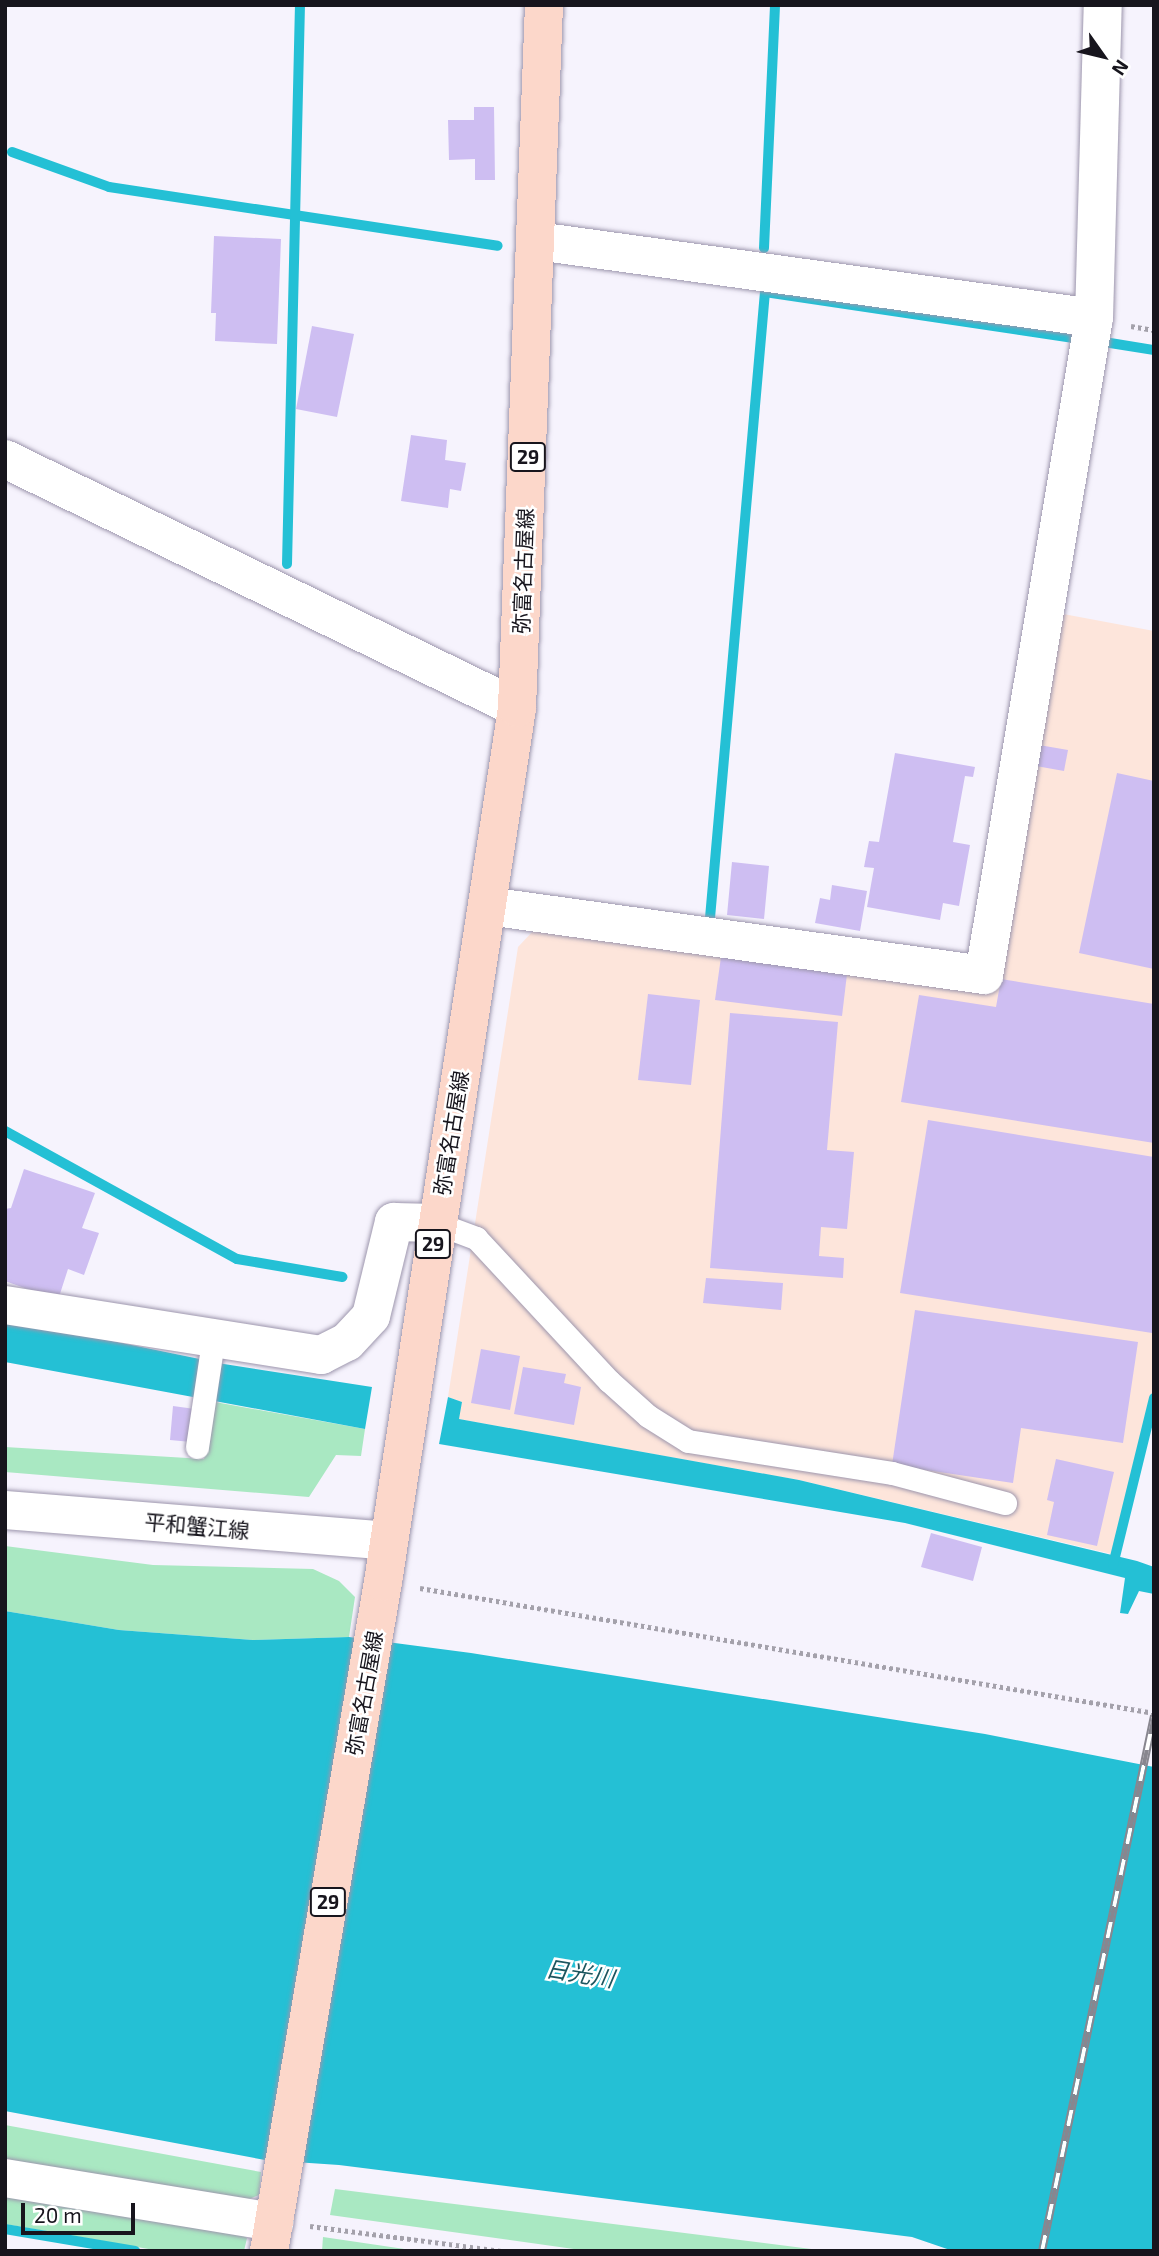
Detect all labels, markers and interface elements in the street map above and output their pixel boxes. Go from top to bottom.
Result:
north arrow [1068,21,1138,91]
text: N [1107,56,1134,80]
road number: 29 [509,442,547,472]
street label: 弥富名古屋線 [508,508,538,634]
street label: 弥富名古屋線 [429,1069,473,1197]
road number: 29 [414,1228,452,1260]
street label: 平和蟹江線 [144,1509,250,1543]
street label: 弥富名古屋線 [341,1629,387,1757]
road number: 29 [309,1886,347,1918]
water label: 日光川 [544,1954,616,1992]
scale bar [24,2190,138,2234]
text: 20 m [34,2202,82,2227]

